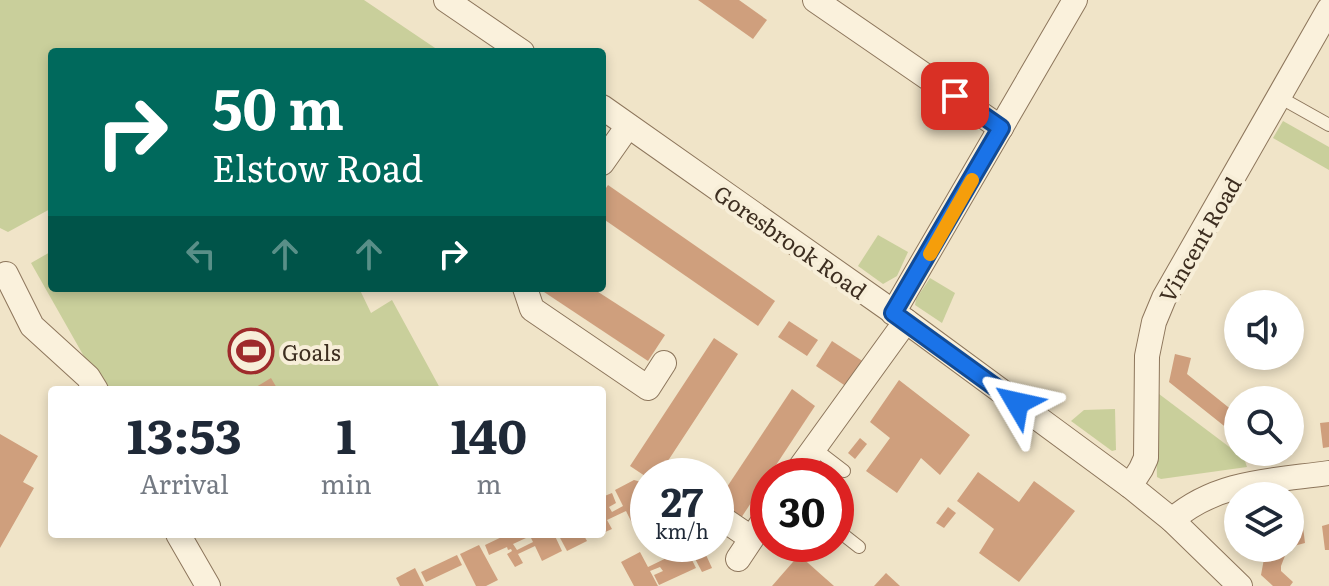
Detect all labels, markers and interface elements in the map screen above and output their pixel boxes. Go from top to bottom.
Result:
pin [921,62,989,130]
text: 50 m [212,64,344,147]
icon: arrive [933,74,977,118]
icon: right [80,80,184,184]
text: Elstow Road [212,140,423,193]
street label: Vincent Road [1150,170,1248,308]
street label: Goresbrook Road [708,176,874,306]
icon: left [179,232,223,276]
icon: ahead [263,232,307,276]
icon: ahead [347,232,391,276]
icon: right [431,232,475,276]
map controls [1224,290,1304,562]
button: sound [1224,290,1304,370]
sports icon: Goals [227,327,275,375]
place label: Goals [282,335,341,368]
position arrow [975,361,1059,445]
button: search [1224,386,1304,466]
text: 13:53 [127,398,242,469]
text: 1 [336,398,356,469]
text: 140 [451,398,527,469]
speed limit sign: 30 [750,458,854,562]
text: Arrival [140,463,229,502]
text: min [321,463,372,502]
text: m [476,463,501,502]
text: 27 [661,470,703,529]
button: layers [1224,482,1304,562]
text: km/h [655,515,709,545]

